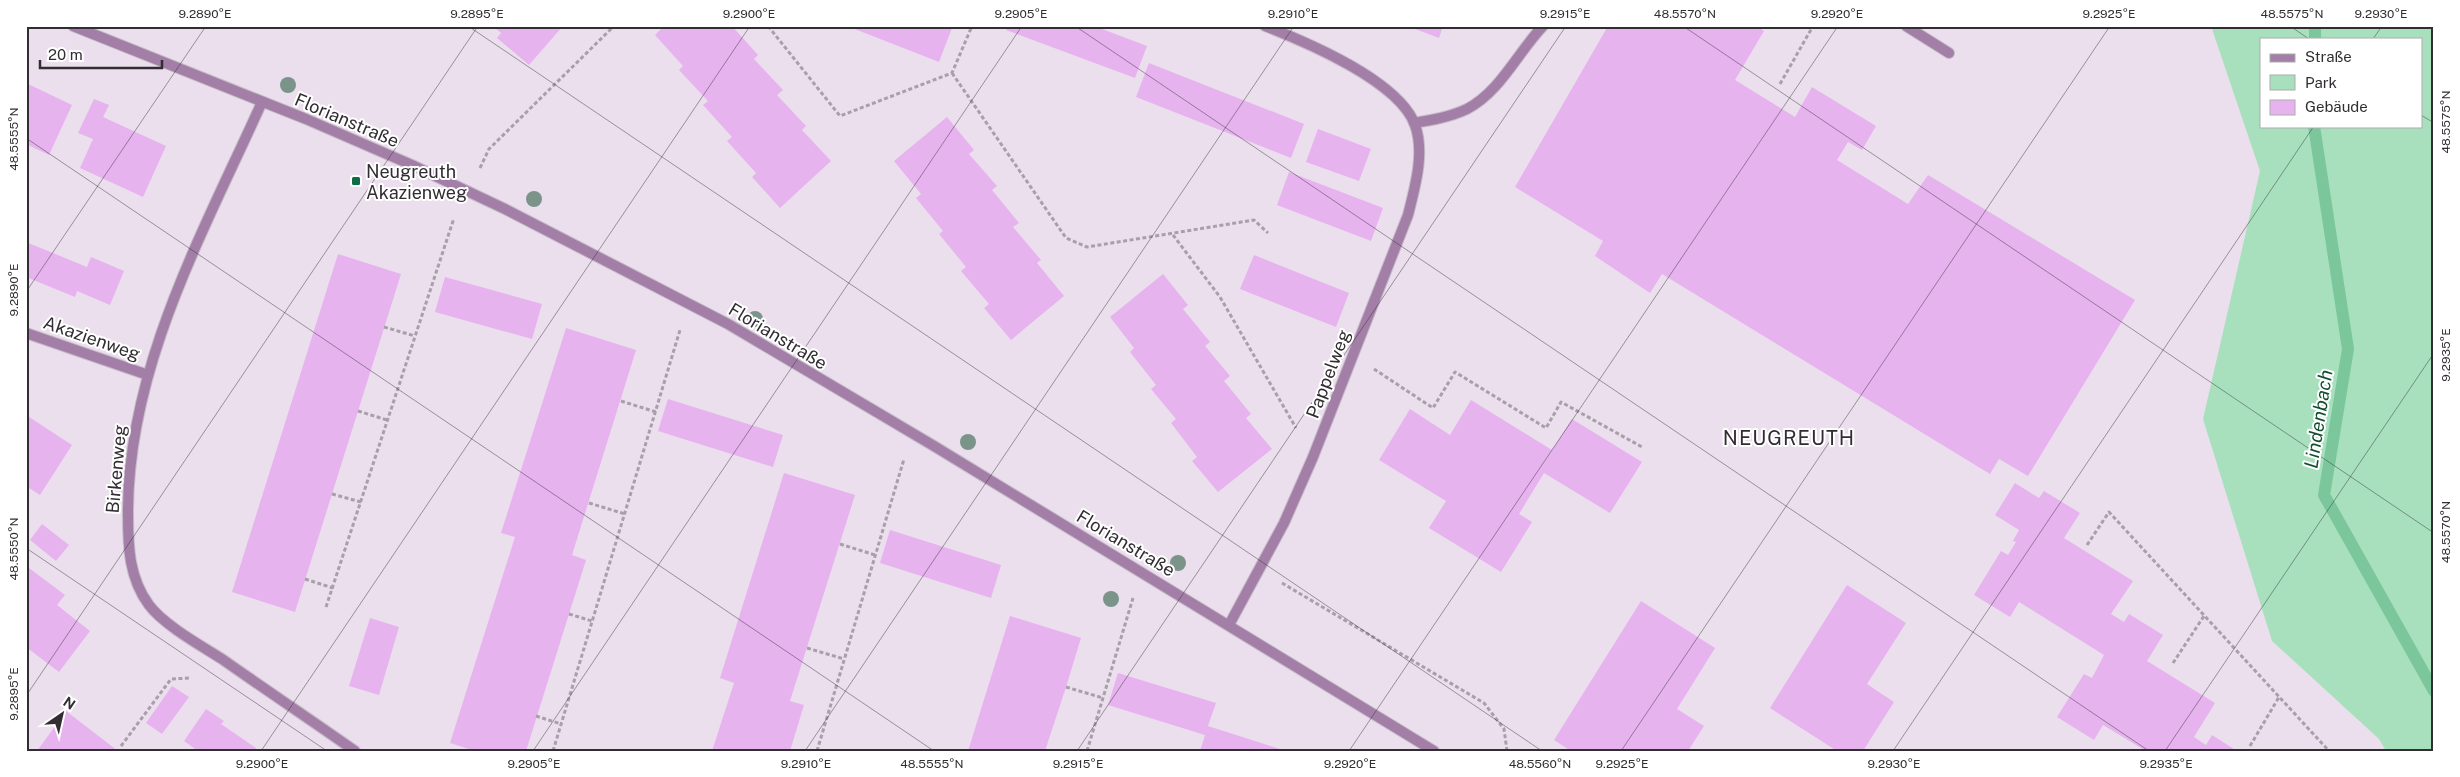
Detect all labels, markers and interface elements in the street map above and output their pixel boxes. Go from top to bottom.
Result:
text: 9.2890°E [178,7,232,21]
text: 9.2895°E [450,7,504,21]
text: 9.2900°E [723,7,775,21]
text: 9.2905°E [994,7,1048,21]
text: 9.2910°E [1268,7,1318,21]
text: 9.2915°E [1540,7,1590,21]
text: 48.5570°N [1654,7,1716,21]
text: 9.2920°E [1811,7,1863,21]
text: 9.2925°E [2083,7,2135,21]
text: 48.5575°N [2261,7,2323,21]
text: 9.2930°E [2355,7,2407,21]
scale bar [40,38,162,70]
legend [2260,38,2422,128]
text: 20 m [48,46,83,63]
text: Straße [2305,48,2352,65]
text: Park [2305,74,2337,91]
street label: Florianstraße [292,89,402,151]
text: 48.5575°N [2439,91,2453,153]
text: Gebäude [2305,98,2368,115]
text: 48.5555°N [7,107,21,171]
place label: Neugreuth Akazienweg [366,161,467,203]
marker: Neugreuth Akazienweg [350,175,362,187]
text: 9.2890°E [7,263,21,317]
street label: Florianstraße [725,298,831,374]
street label: Akazienweg [41,312,143,364]
street label: Pappelweg [1302,327,1354,421]
text: 9.2935°E [2439,328,2453,382]
water label: Lindenbach [2299,368,2337,470]
street label: Birkenweg [102,424,130,514]
district label: NEUGREUTH [1723,426,1855,450]
text: 48.5570°N [2439,501,2453,563]
street label: Florianstraße [1073,505,1179,581]
text: 48.5550°N [7,517,21,581]
text: 9.2895°E [7,667,21,721]
north arrow [38,690,88,740]
text: N [60,694,78,713]
text: 9.2900°E [236,757,288,771]
text: 9.2905°E [507,757,561,771]
text: 9.2910°E [781,757,831,771]
text: 48.5555°N [900,757,964,771]
text: 9.2915°E [1053,757,1103,771]
text: 9.2920°E [1324,757,1376,771]
text: 48.5560°N [1509,757,1571,771]
text: 9.2925°E [1596,757,1648,771]
text: 9.2930°E [1868,757,1920,771]
text: 9.2935°E [2139,757,2193,771]

